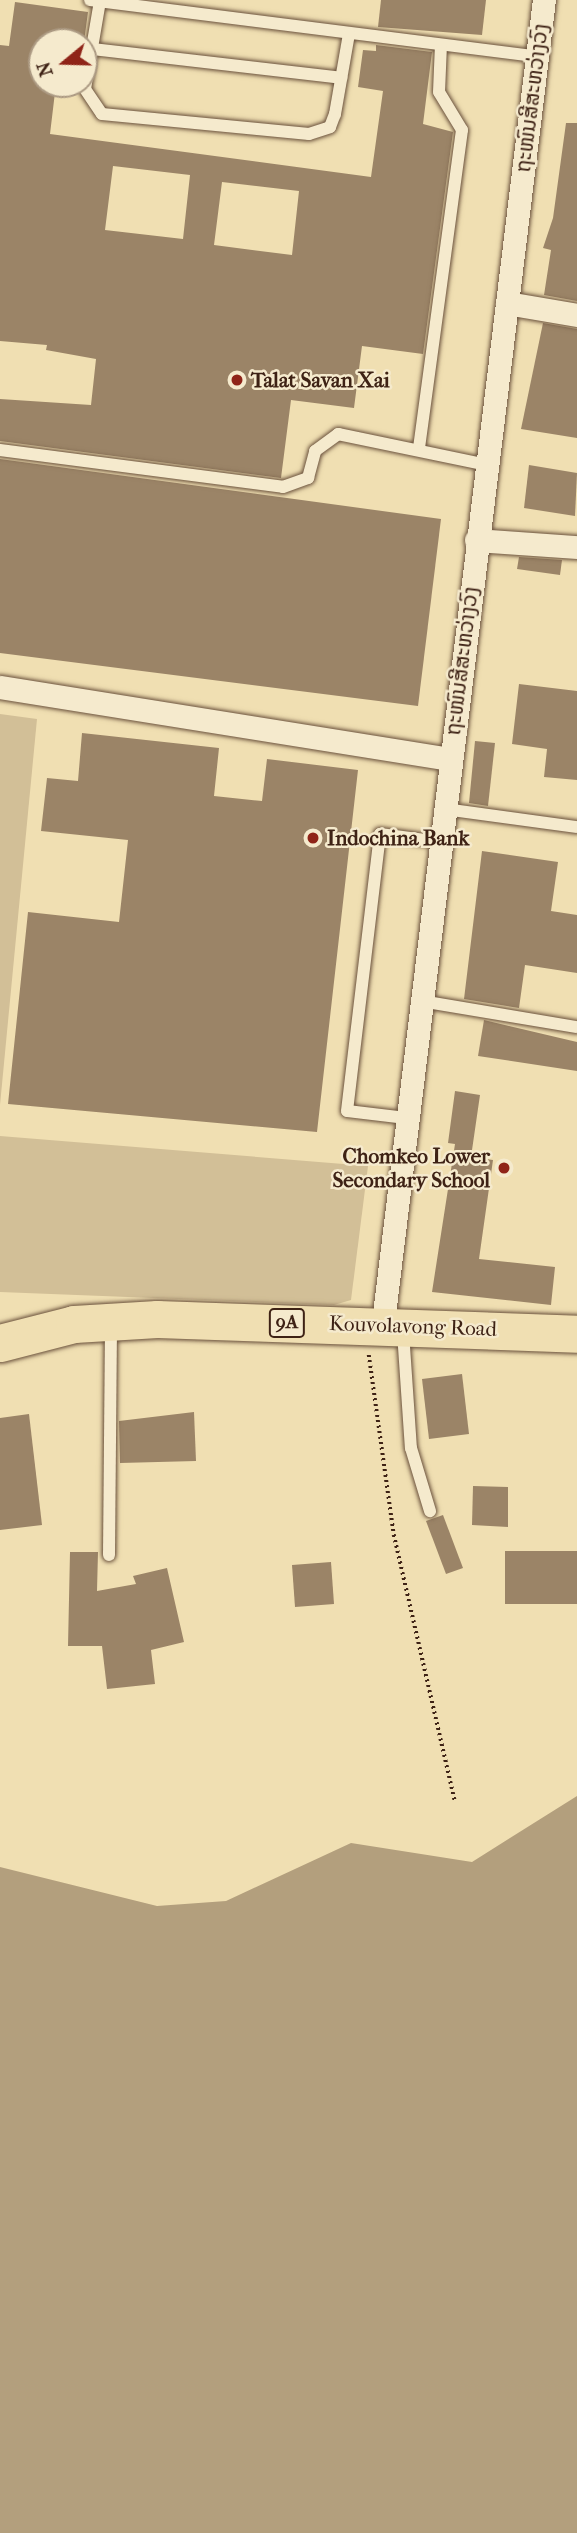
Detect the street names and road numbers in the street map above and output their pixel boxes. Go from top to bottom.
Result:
street label: ຖະໜົນສີສະຫວ່າງວົງ [510,22,554,174]
street label: ຖະໜົນສີສະຫວ່າງວົງ [440,585,484,737]
road number: 9A [268,1308,306,1338]
street label: Kouvolavong Road [329,1310,497,1342]

